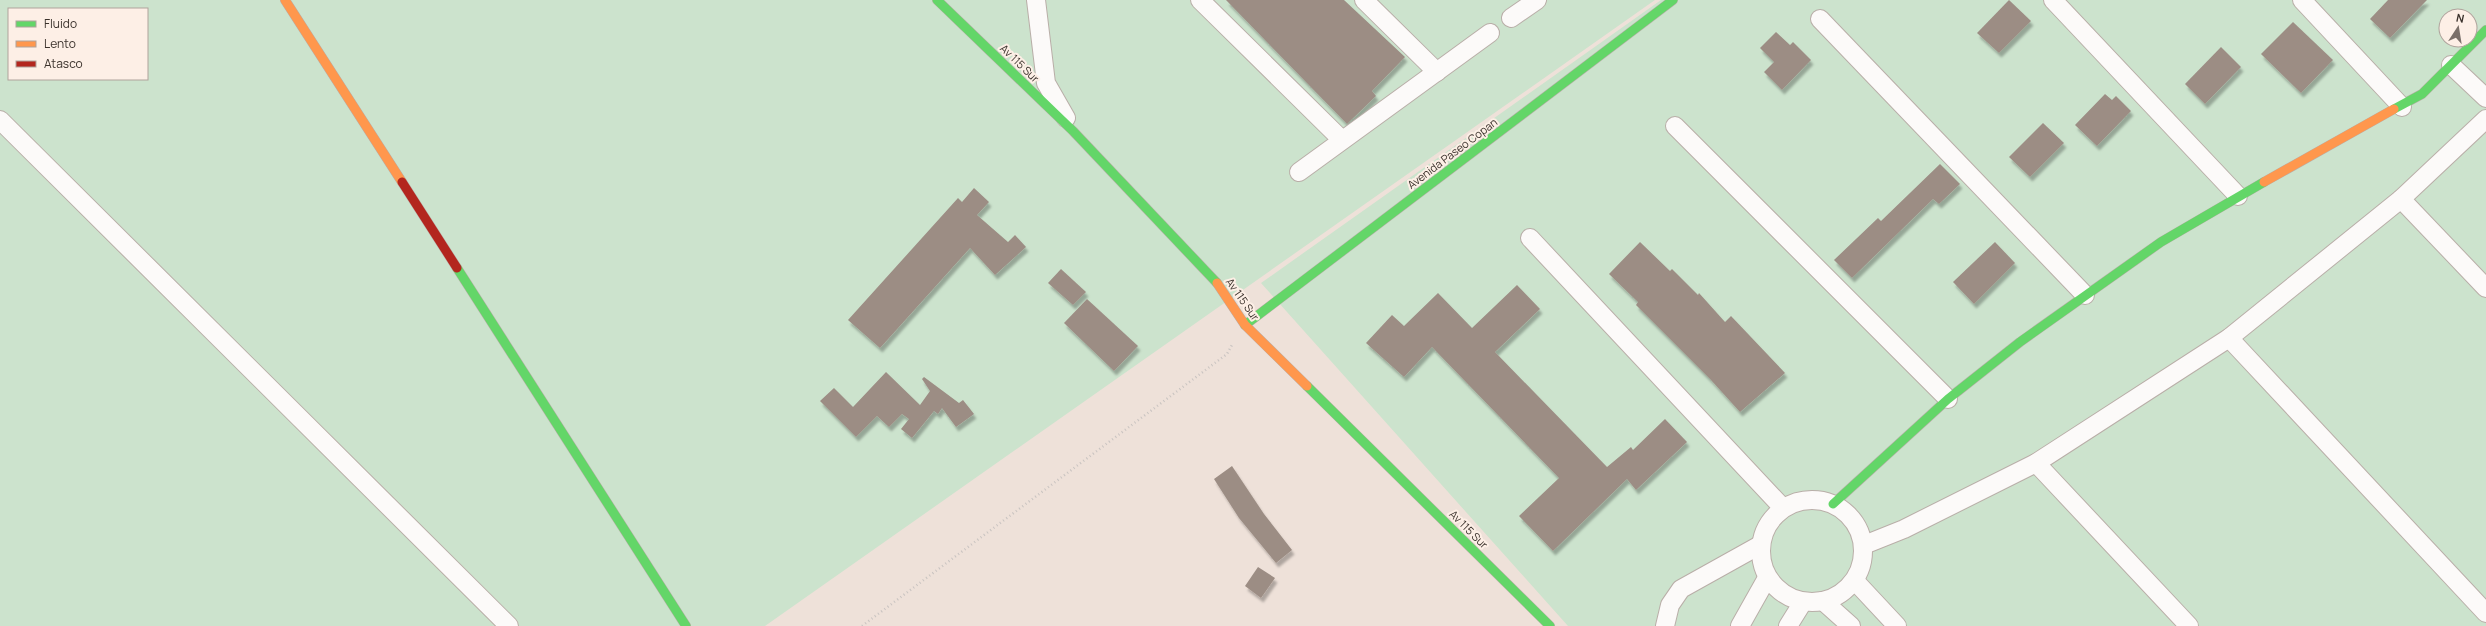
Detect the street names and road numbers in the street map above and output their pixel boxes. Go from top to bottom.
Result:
street label: Av 115 Sur [997,41,1043,85]
street label: Avenida Paseo Copan [1404,114,1500,192]
street label: Av 115 Sur [1223,275,1263,323]
street label: Av 115 Sur [1446,506,1492,552]

